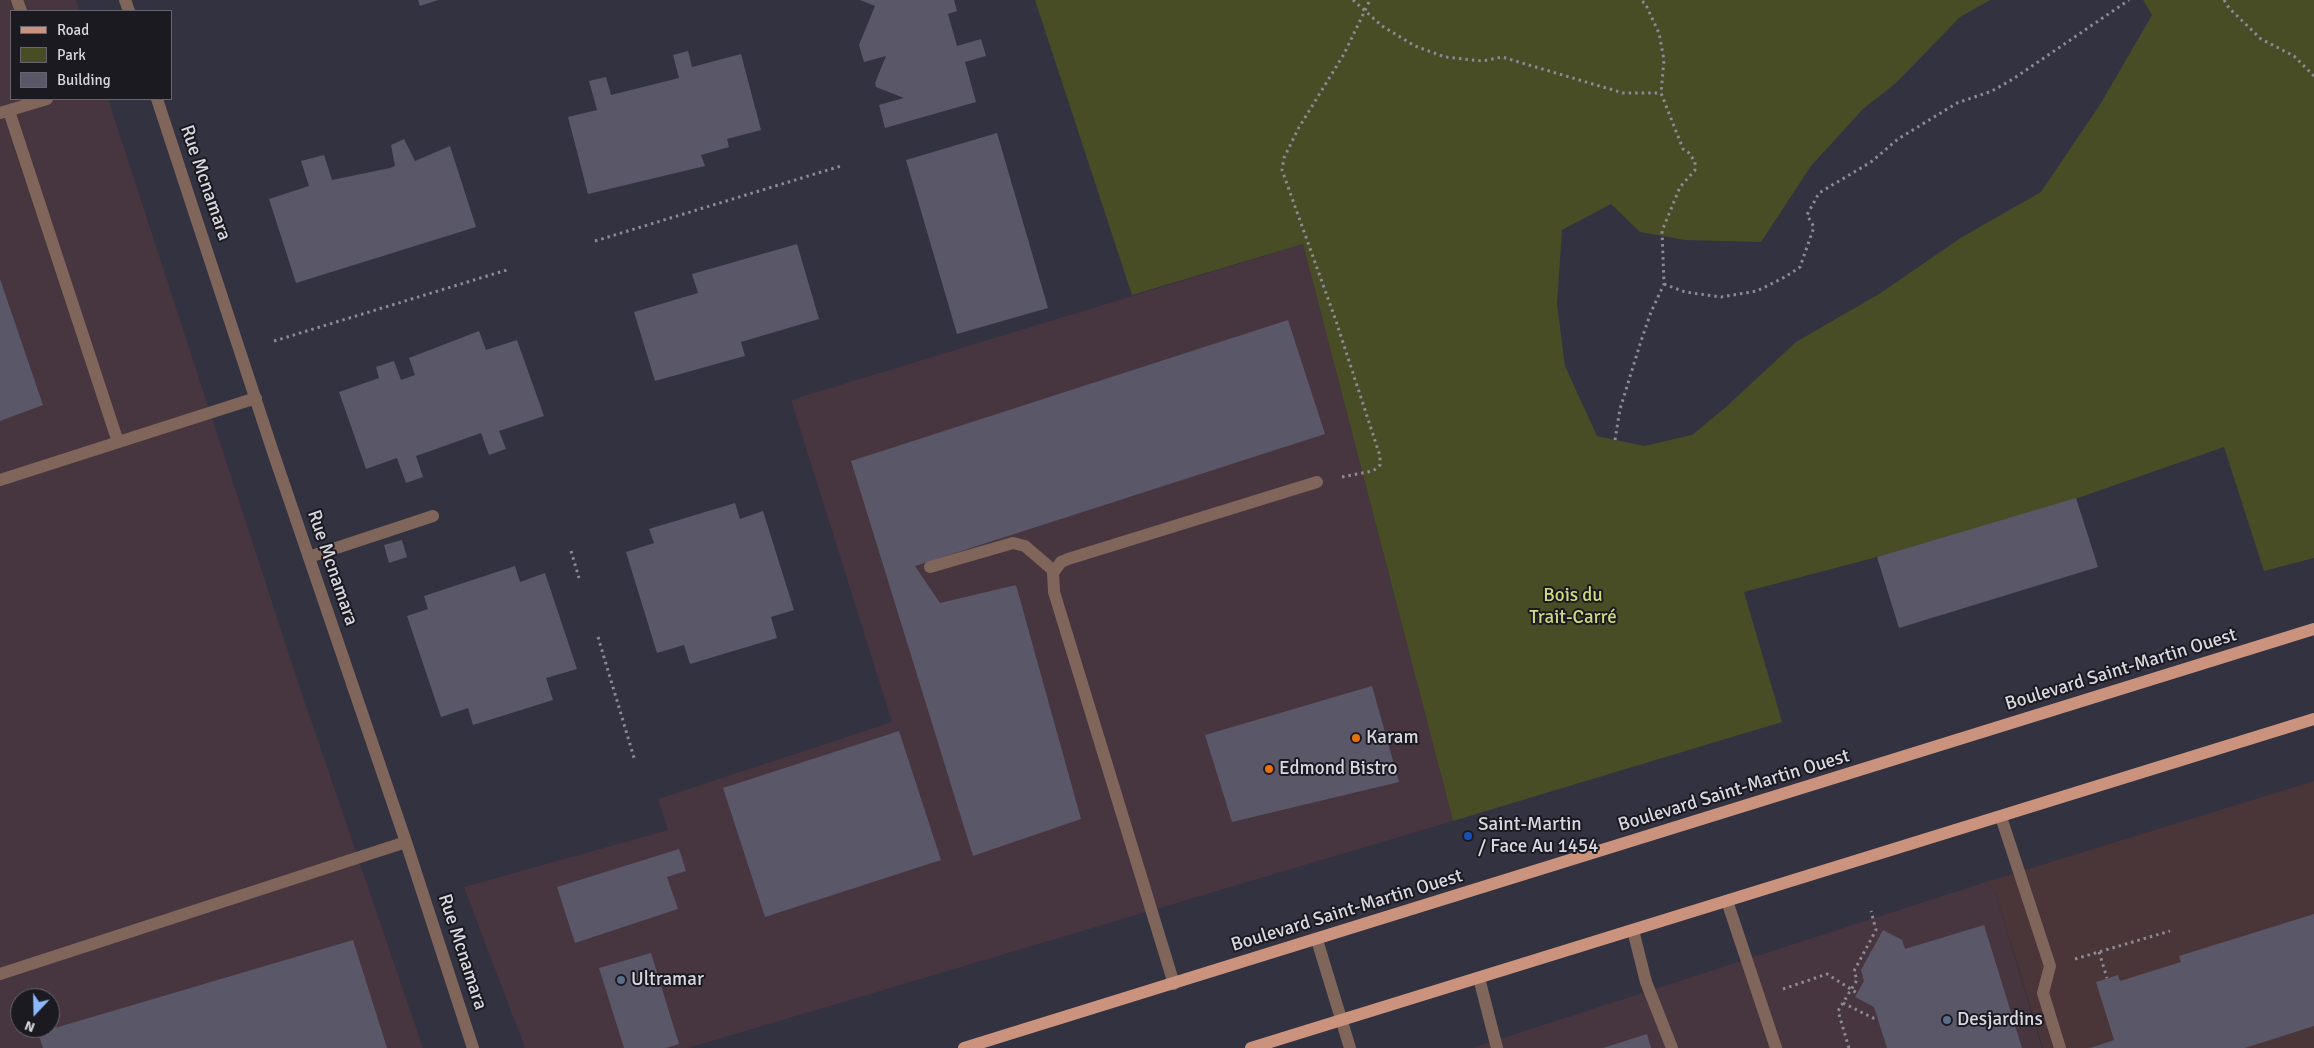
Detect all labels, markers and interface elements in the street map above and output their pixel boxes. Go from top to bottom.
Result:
legend [10,10,172,100]
text: Road [57,21,89,39]
text: Park [57,46,86,64]
text: Building [57,71,111,89]
street label: Rue Mcnamara [175,122,235,244]
street label: Rue Mcnamara [302,507,362,629]
park label: Bois du Trait-Carré [1529,585,1617,629]
street label: Boulevard Saint-Martin Ouest [2002,624,2240,716]
place label: Karam [1366,727,1419,749]
marker: Karam [1350,732,1362,744]
street label: Boulevard Saint-Martin Ouest [1615,745,1853,837]
place label: Edmond Bistro [1279,758,1397,780]
marker: Edmond Bistro [1263,763,1275,775]
place label: Saint-Martin / Face Au 1454 [1478,814,1599,858]
marker: Saint-Martin / Face Au 1454 [1462,830,1474,842]
street label: Boulevard Saint-Martin Ouest [1228,865,1466,957]
street label: Rue Mcnamara [433,891,491,1013]
place label: Ultramar [631,969,704,991]
marker: Ultramar [615,974,627,986]
north arrow [10,988,60,1038]
place label: Desjardins [1957,1009,2043,1031]
marker: Desjardins [1941,1014,1953,1026]
text: N [22,1017,37,1036]

